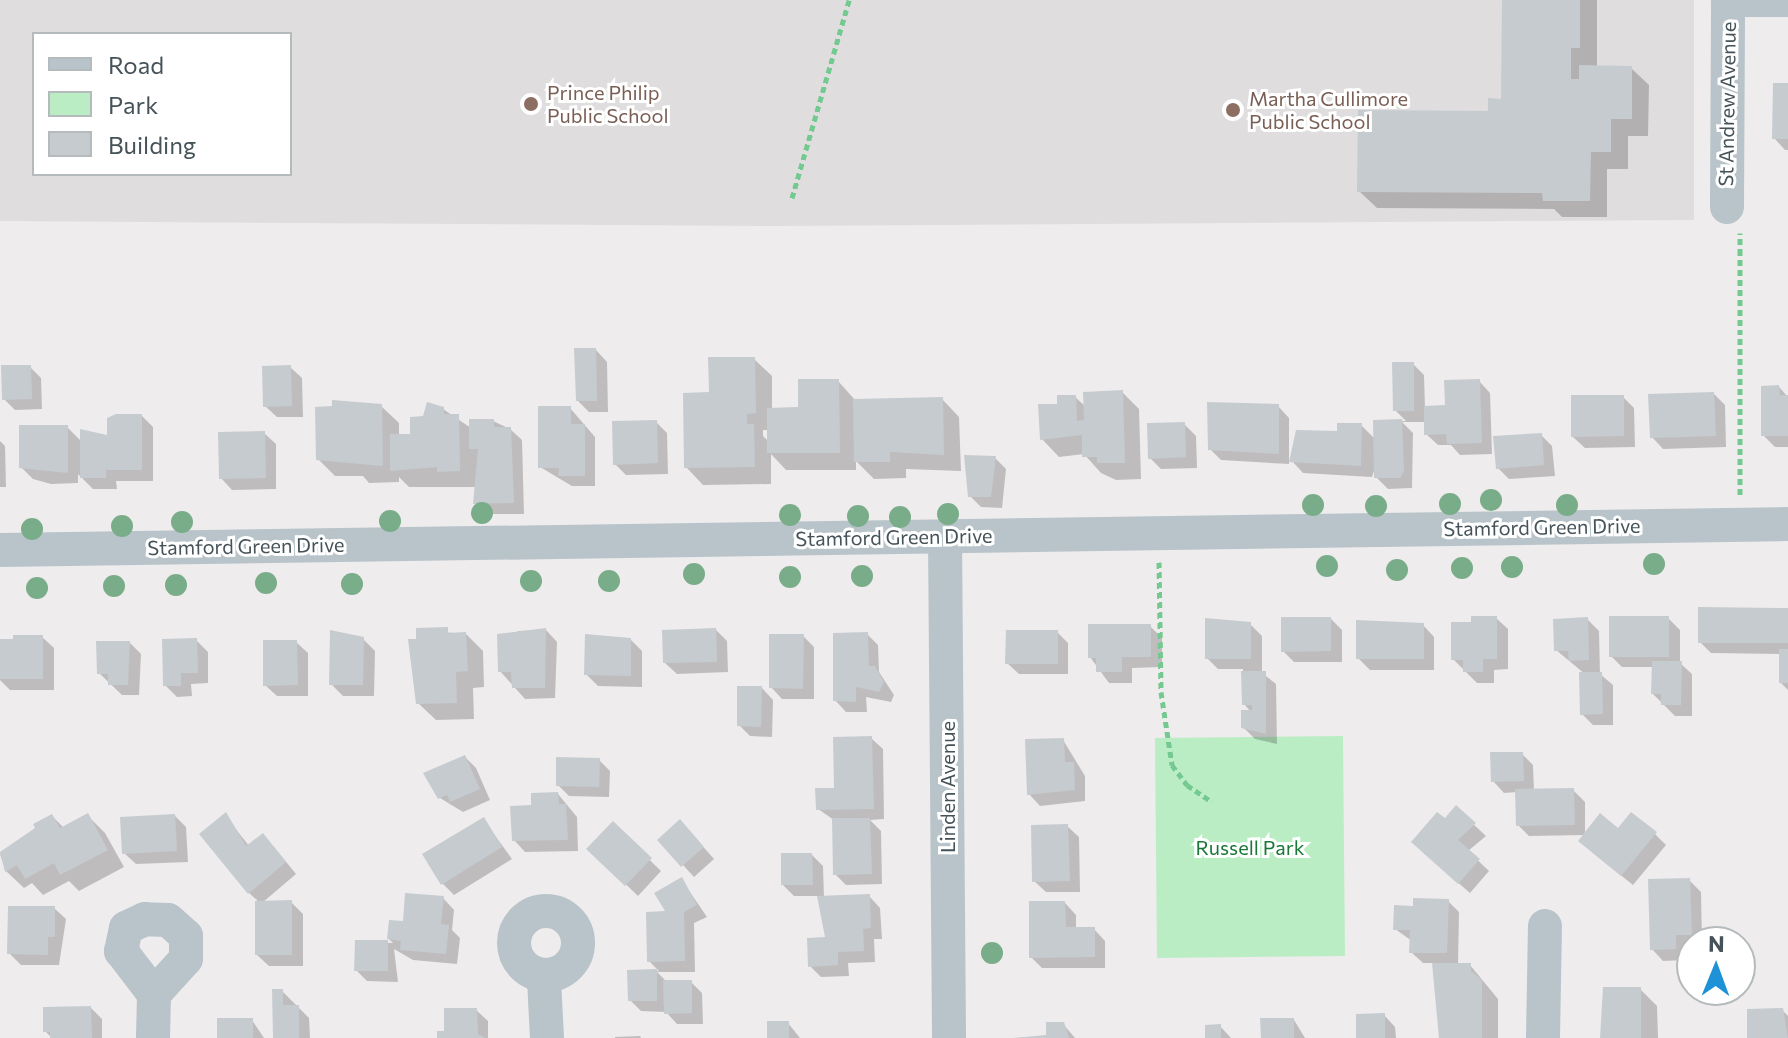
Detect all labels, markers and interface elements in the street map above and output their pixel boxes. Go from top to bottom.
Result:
street label: St Andrew Avenue [1714,21,1740,187]
legend [32,32,292,176]
text: Road [108,50,164,79]
place label: Prince Philip Public School [547,80,669,127]
place label: Martha Cullimore Public School [1249,86,1408,133]
text: Park [108,90,158,119]
marker: Prince Philip Public School [522,95,540,113]
marker: Martha Cullimore Public School [1224,101,1242,119]
text: Building [108,130,196,159]
street label: Stamford Green Drive [1443,513,1641,541]
street label: Stamford Green Drive [795,523,993,551]
street label: Stamford Green Drive [147,532,345,560]
street label: Linden Avenue [935,721,959,853]
park label: Russell Park [1195,835,1305,859]
north arrow [1676,926,1756,1006]
text: N [1708,930,1725,957]

